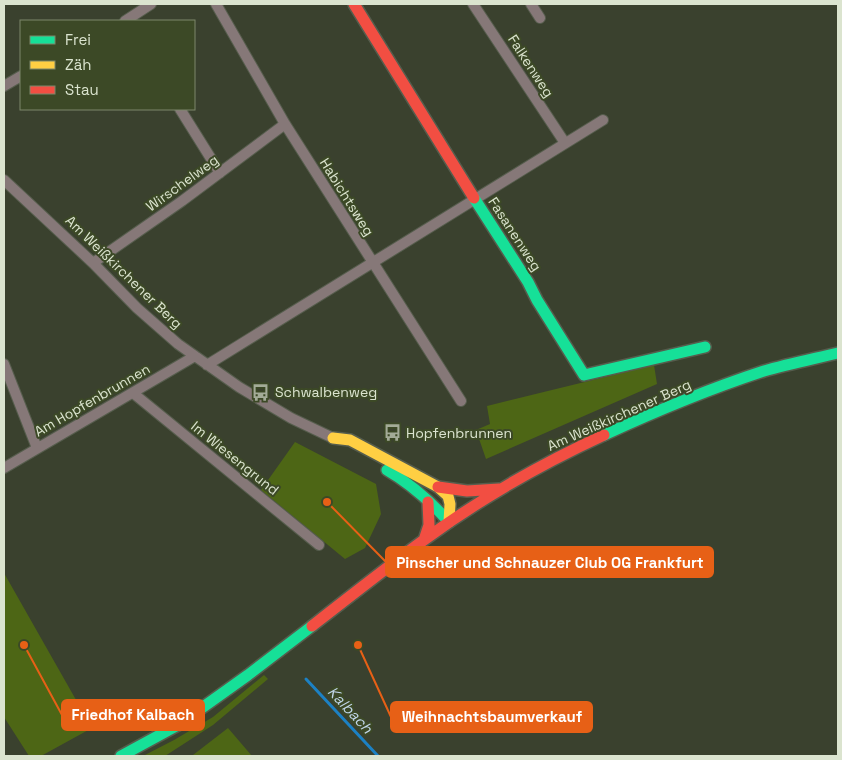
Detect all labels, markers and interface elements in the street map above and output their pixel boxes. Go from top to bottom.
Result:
legend [20,20,195,110]
text: Frei [65,30,91,49]
street label: Falkenweg [504,31,558,101]
text: Zäh [65,55,91,74]
text: Stau [65,80,99,99]
street label: Wirschelweg [142,151,222,215]
street label: Habichtsweg [316,155,378,239]
street label: Fasanenweg [484,194,546,274]
street label: Am Weißkirchener Berg [62,212,186,332]
street label: Am Hopfenbrunnen [31,360,153,440]
street label: Am Weißkirchener Berg [544,375,694,455]
bus stop icon: Schwalbenweg [251,382,271,402]
place label: Schwalbenweg [275,383,377,401]
street label: Im Wiesengrund [188,417,282,499]
bus stop icon: Hopfenbrunnen [382,423,402,443]
place label: Hopfenbrunnen [406,424,512,442]
callout: Pinscher und Schnauzer Club OG Frankfurt [386,547,713,577]
text: Pinscher und Schnauzer Club OG Frankfurt [396,553,704,572]
water label: Kalbach [324,682,378,738]
callout: Friedhof Kalbach [62,700,204,730]
callout: Weihnachtsbaumverkauf [391,702,592,732]
text: Friedhof Kalbach [72,705,194,724]
text: Weihnachtsbaumverkauf [402,707,583,726]

